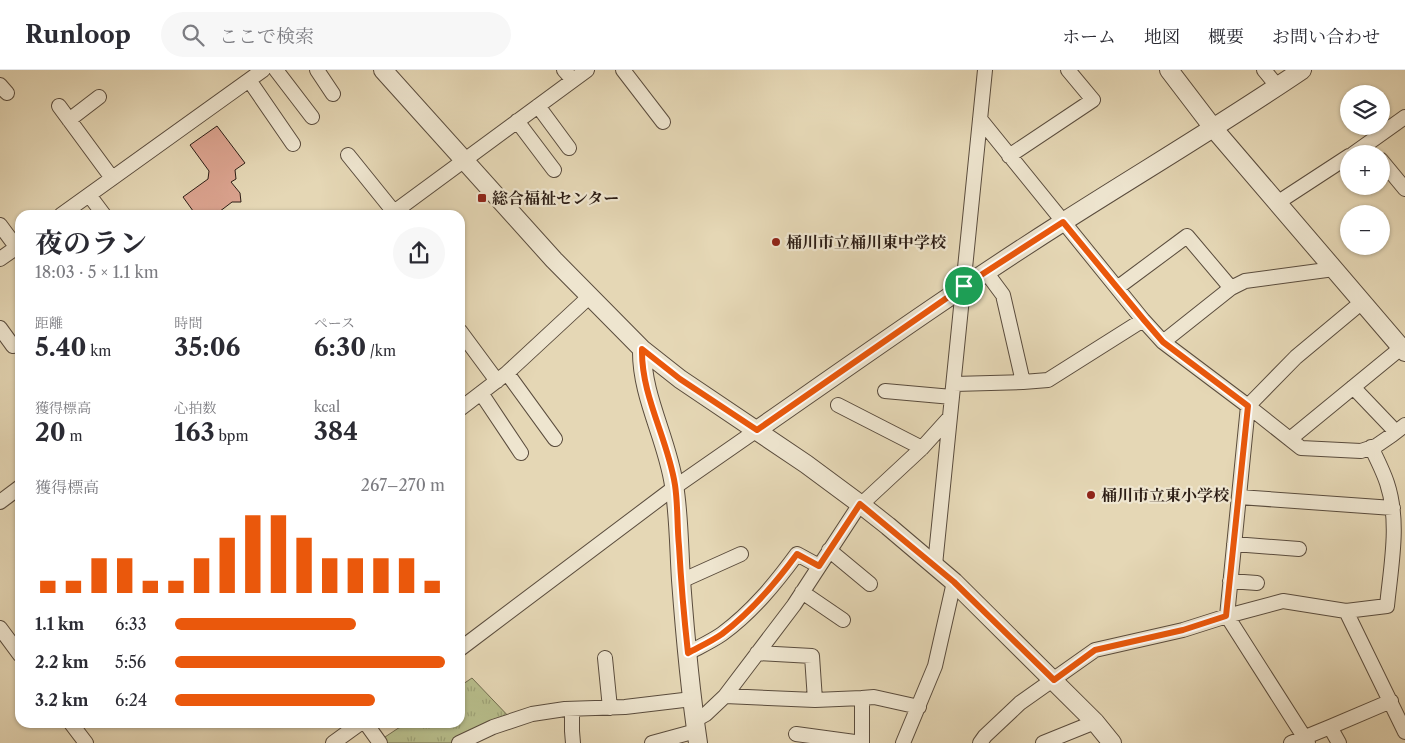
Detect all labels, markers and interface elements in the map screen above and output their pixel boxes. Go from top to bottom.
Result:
search box [161,12,511,57]
text: Runloop [25,20,131,49]
icon: search [179,21,207,49]
text: ここで検索 [219,25,314,48]
text: ホーム [1062,26,1116,48]
text: 地図 [1144,26,1180,48]
text: 概要 [1208,26,1244,48]
text: お問い合わせ [1272,26,1380,48]
map controls [1340,85,1390,255]
button: layers [1340,85,1390,135]
button: + [1340,145,1390,195]
place label: 総合福祉センター [492,188,619,208]
marker: 総合福祉センター [476,192,488,204]
button: − [1340,205,1390,255]
text: 夜のラン [35,226,147,260]
button: share [393,227,445,279]
place label: 桶川市立桶川東中学校 [786,232,947,252]
marker: 桶川市立桶川東中学校 [770,236,782,248]
text: 18:03 · 5 × 1.1 km [35,262,159,282]
pin [943,265,985,307]
icon: arrive [950,272,978,300]
text: 距離 [35,314,63,332]
text: 時間 [174,314,202,332]
text: ペース [314,314,355,332]
text: 5.40 [35,332,86,363]
text: 35:06 [174,332,241,363]
text: 6:30 [314,332,366,363]
text: km [86,342,111,360]
text: /km [366,342,396,360]
text: kcal [314,398,340,416]
text: 獲得標高 [35,399,91,417]
text: 心拍数 [174,399,216,417]
text: 384 [314,416,358,447]
text: 20 [35,417,66,448]
text: 163 [174,417,215,448]
text: m [66,427,82,445]
text: bpm [215,427,249,445]
text: 267–270 m [361,475,445,495]
text: 獲得標高 [35,477,99,497]
place label: 桶川市立東小学校 [1101,485,1230,505]
marker: 桶川市立東小学校 [1085,489,1097,501]
text: 1.1 km [35,614,84,634]
text: 6:33 [115,614,146,634]
text: 2.2 km [35,652,89,672]
text: 5:56 [115,652,146,672]
text: 3.2 km [35,690,88,710]
text: 6:24 [115,690,147,710]

